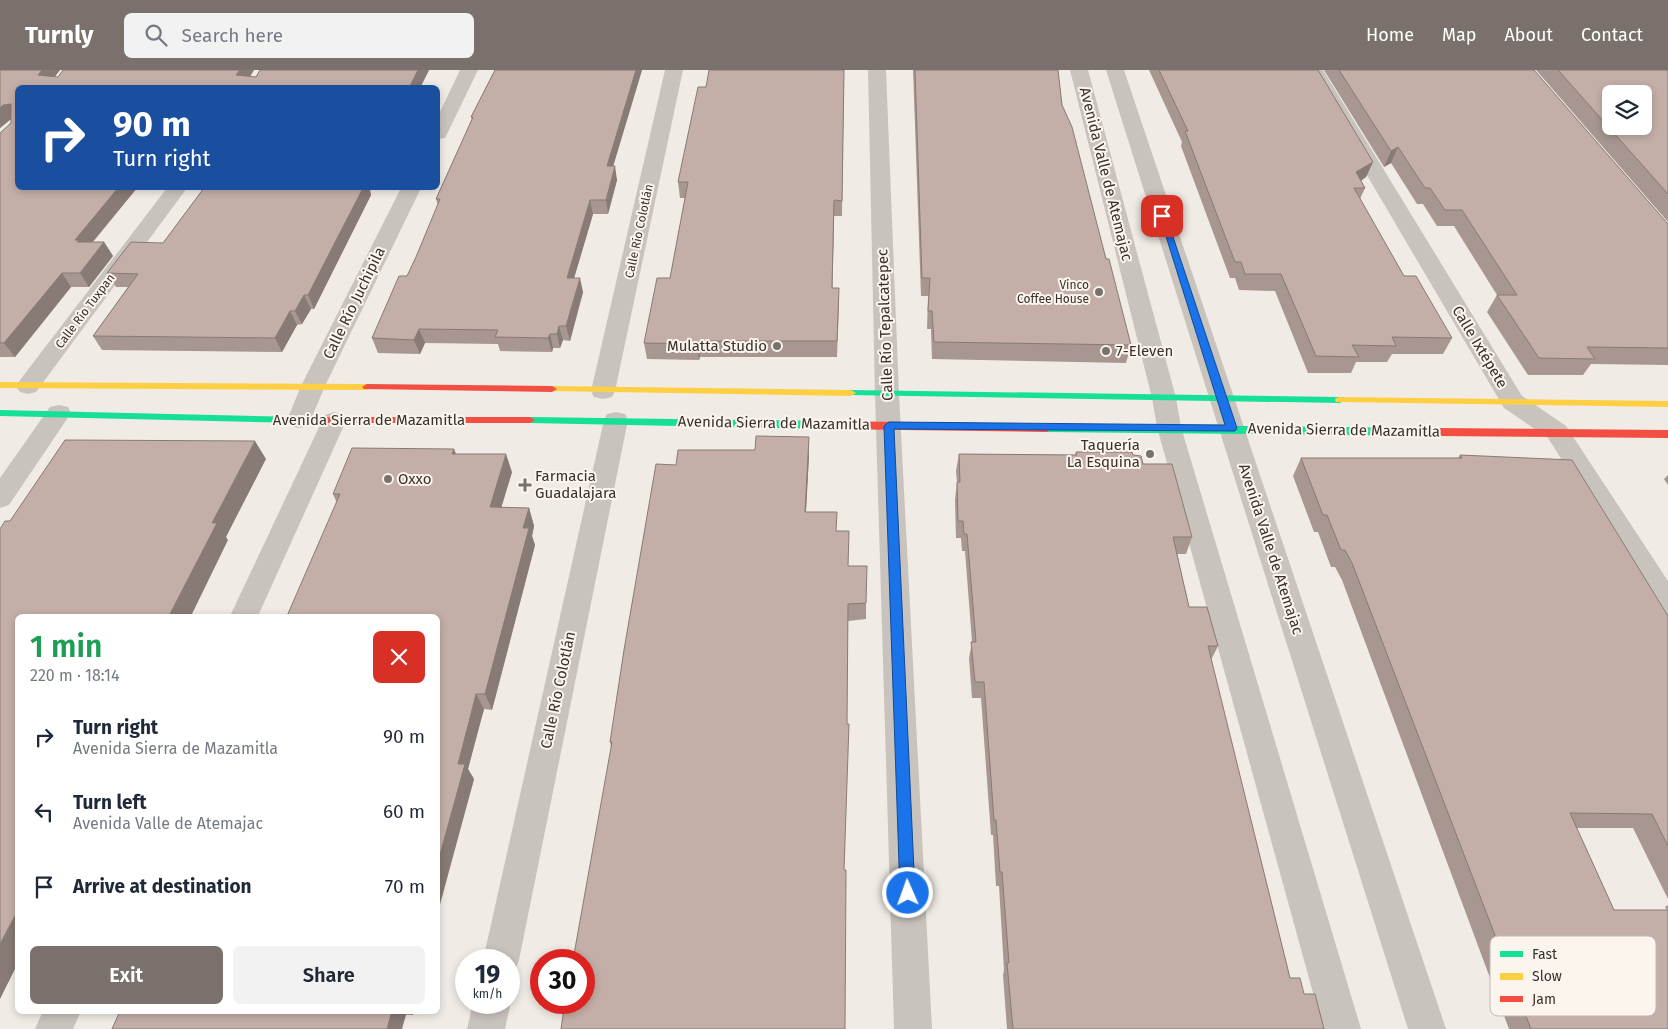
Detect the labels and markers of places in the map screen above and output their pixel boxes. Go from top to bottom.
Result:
pin [1141,195,1183,237]
place label: Vinco Coffee House [1017,278,1089,306]
marker: Vinco Coffee House [1093,286,1105,298]
place label: Mulatta Studio [667,337,767,355]
marker: Mulatta Studio [771,340,783,352]
place label: 7-Eleven [1116,342,1173,360]
marker: 7-Eleven [1100,345,1112,357]
place label: Taquería La Esquina [1067,436,1140,471]
marker: Taquería La Esquina [1144,448,1156,460]
place label: Farmacia Guadalajara [535,467,616,502]
place label: Oxxo [398,470,431,488]
marker: Oxxo [382,473,394,485]
marker: Farmacia Guadalajara [519,479,531,491]

